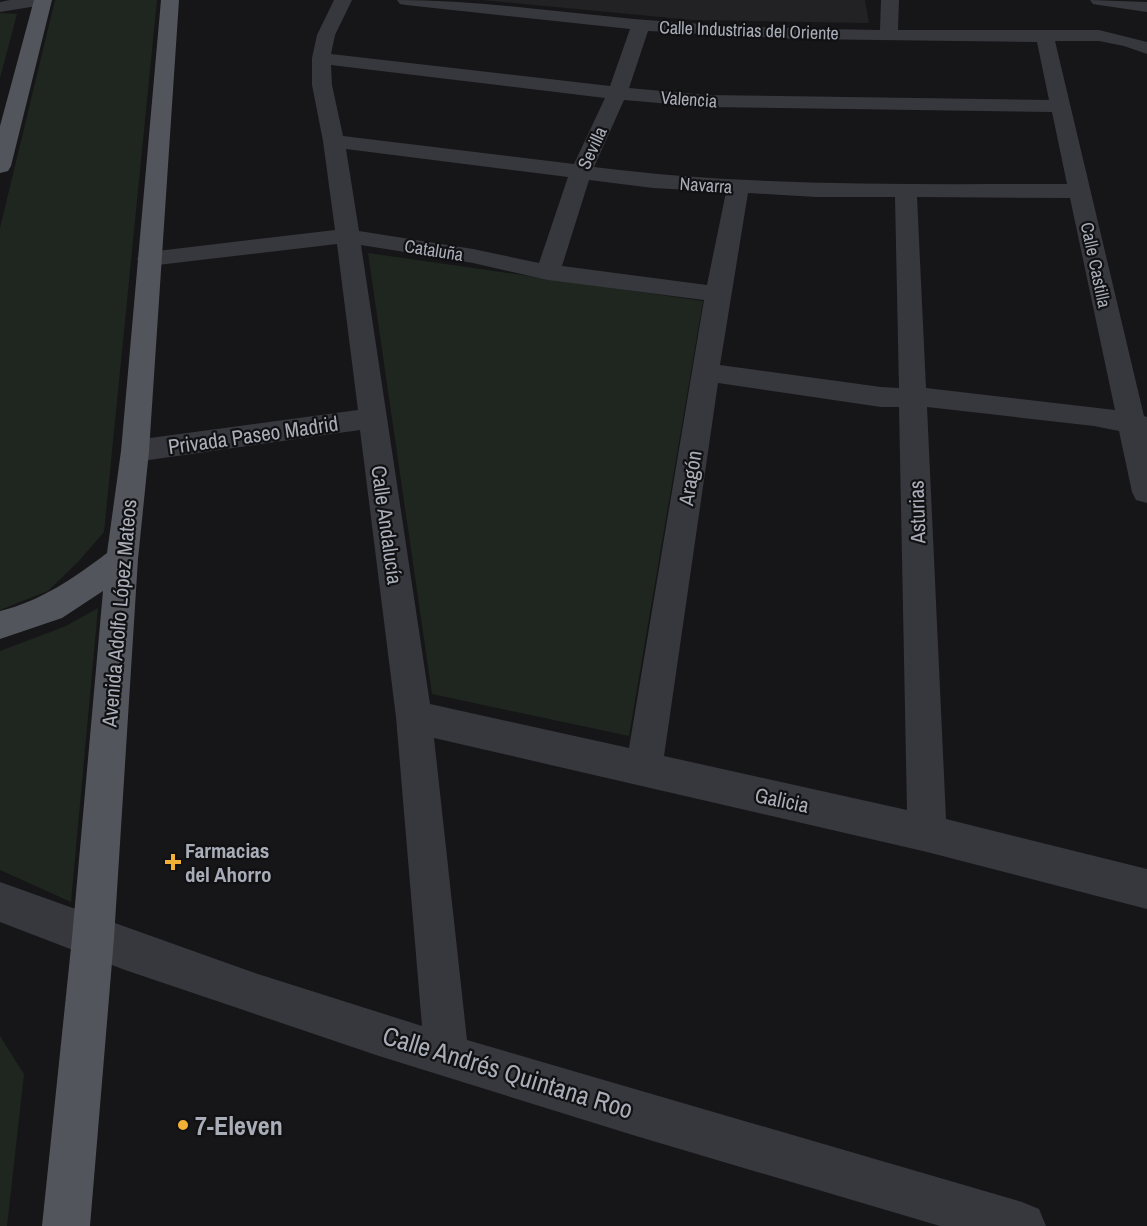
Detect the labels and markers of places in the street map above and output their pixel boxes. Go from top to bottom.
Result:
place label: Farmacias del Ahorro [185,836,271,889]
marker: Farmacias del Ahorro [166,855,180,869]
place label: 7-Eleven [195,1108,283,1143]
marker: 7-Eleven [176,1118,190,1132]

